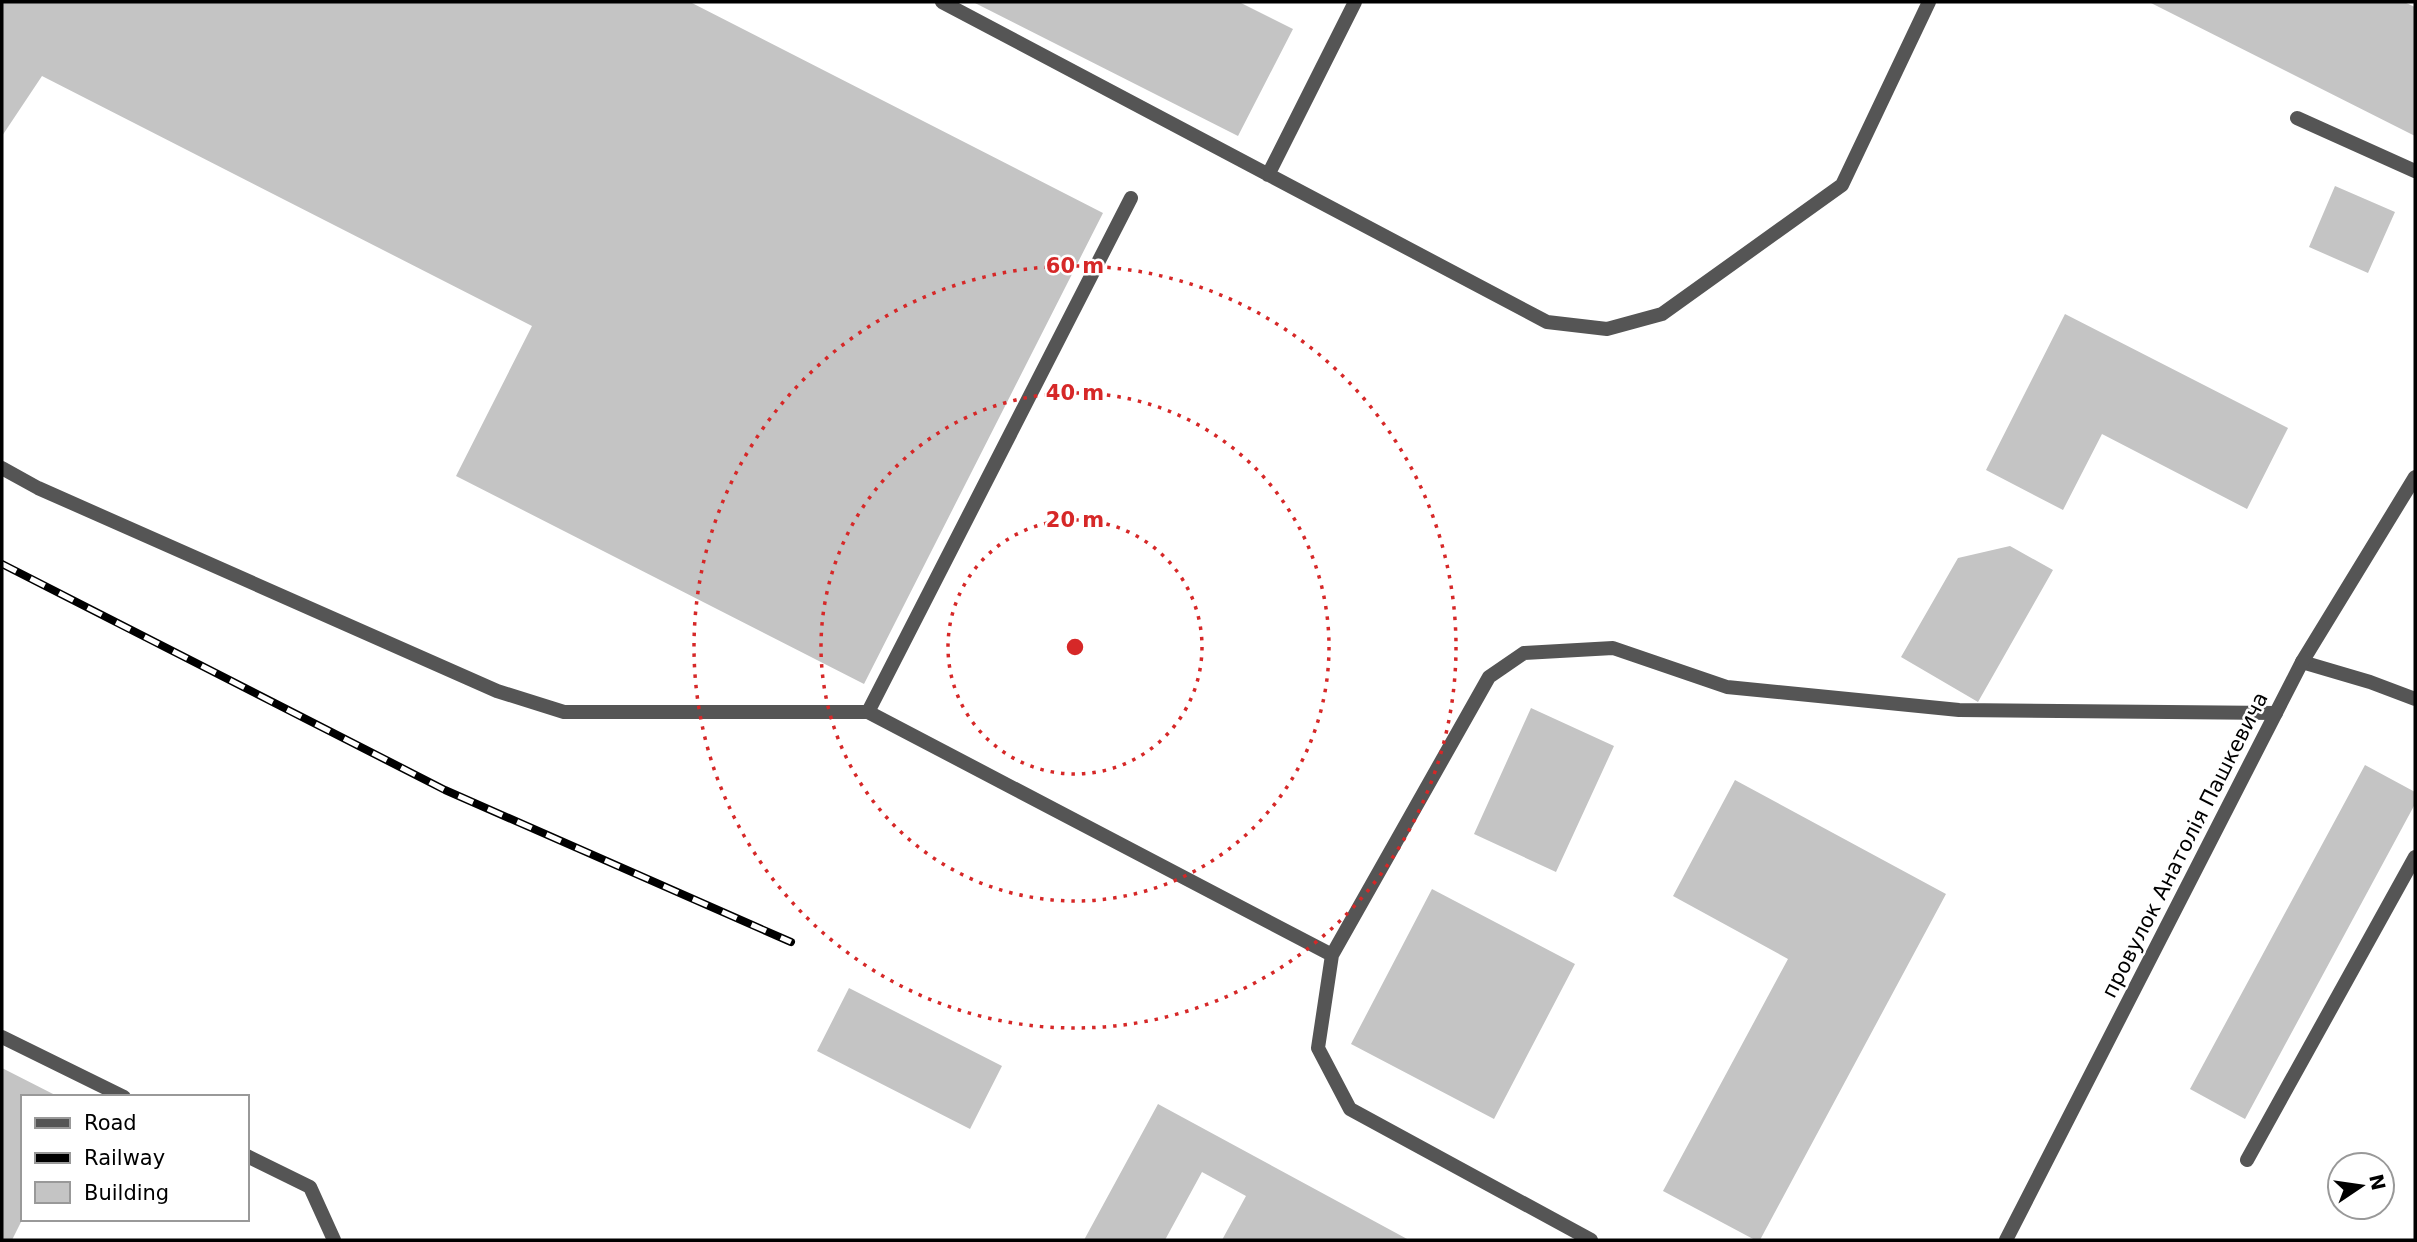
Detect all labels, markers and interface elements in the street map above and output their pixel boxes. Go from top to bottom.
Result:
text: 60 m [1046,254,1104,278]
text: 40 m [1046,381,1104,405]
text: 20 m [1046,508,1104,532]
centre of rings [1063,635,1087,659]
street label: провулок Анатолія Пашкевича [2097,688,2273,1002]
legend [21,1095,248,1221]
text: Road [84,1111,137,1135]
text: Railway [84,1146,165,1170]
north arrow [2326,1151,2396,1221]
text: N [2365,1172,2390,1192]
text: Building [84,1181,169,1205]

